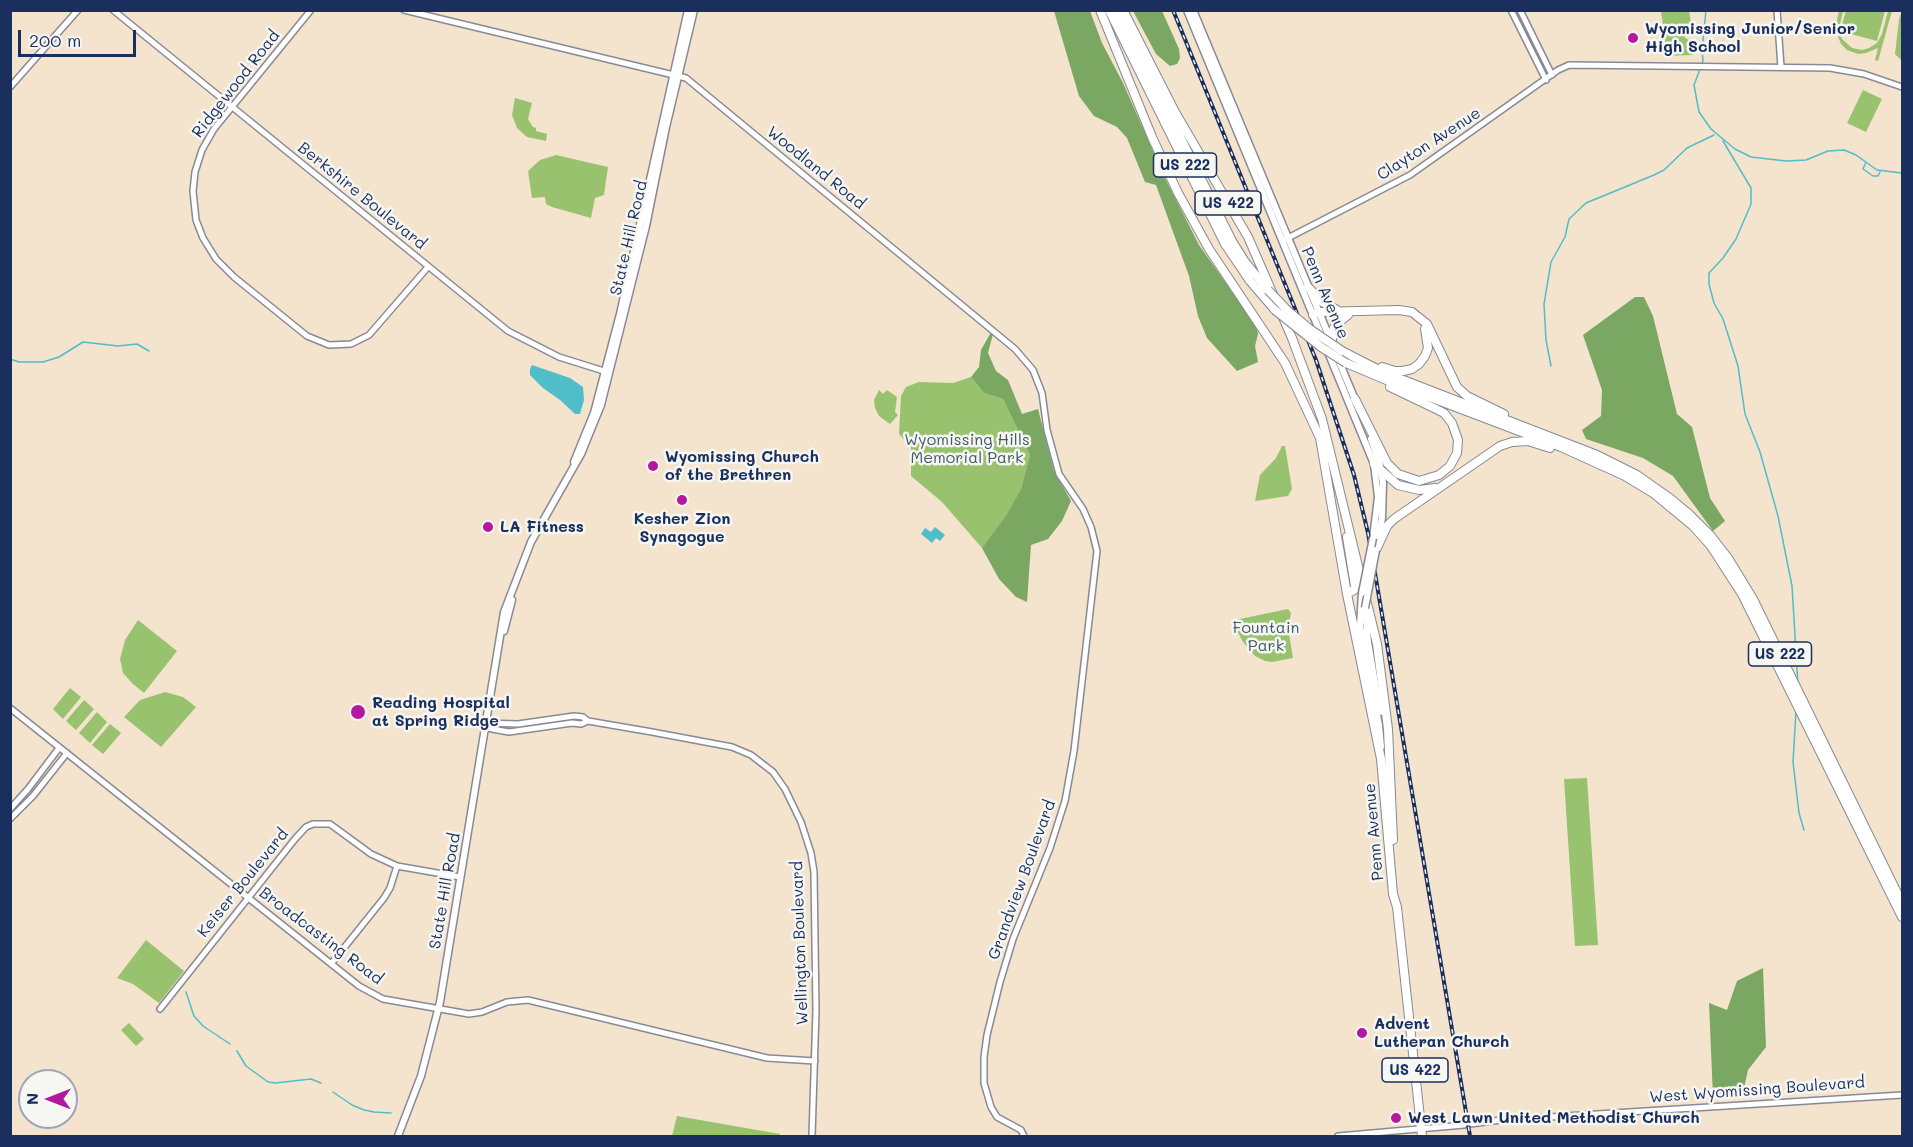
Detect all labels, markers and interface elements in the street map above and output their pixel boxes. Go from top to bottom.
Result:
scale bar [21,18,140,56]
place label: Wyomissing Junior/Senior High School [1645,19,1855,57]
street label: Ridgewood Road [188,26,284,142]
text: 200 m [29,28,81,52]
marker: Wyomissing Junior/Senior High School [1626,31,1640,45]
street label: Clayton Avenue [1374,103,1484,185]
street label: Woodland Road [763,122,869,214]
street label: Berkshire Boulevard [294,138,430,254]
road number: US 222 [1154,153,1216,177]
street label: State Hill Road [606,179,652,297]
road number: US 422 [1195,191,1261,215]
street label: Penn Avenue [1297,244,1353,342]
park label: Wyomissing Hills Memorial Park [904,430,1030,468]
place label: Wyomissing Church of the Brethren [665,447,819,485]
marker: Wyomissing Church of the Brethren [646,459,660,473]
marker: Kesher Zion Synagogue [675,493,689,507]
place label: Kesher Zion Synagogue [634,509,730,547]
place label: LA Fitness [500,517,584,537]
marker: LA Fitness [481,520,495,534]
park label: Fountain Park [1233,618,1299,656]
road number: US 222 [1748,642,1812,666]
place label: Reading Hospital at Spring Ridge [372,693,510,731]
marker: Reading Hospital at Spring Ridge [349,703,367,721]
street label: Penn Avenue [1360,782,1388,882]
street label: Grandview Boulevard [984,798,1060,962]
street label: Keiser Boulevard [193,825,293,941]
street label: State Hill Road [425,832,465,950]
street label: Wellington Boulevard [788,861,812,1025]
street label: Broadcasting Road [255,883,387,989]
place label: Advent Lutheran Church [1374,1014,1509,1052]
marker: Advent Lutheran Church [1355,1026,1369,1040]
road number: US 422 [1382,1058,1448,1082]
north arrow [18,1069,78,1129]
street label: West Wyomissing Boulevard [1649,1073,1865,1107]
text: N [21,1093,42,1105]
place label: West Lawn United Methodist Church [1408,1108,1699,1128]
marker: West Lawn United Methodist Church [1389,1111,1403,1125]

